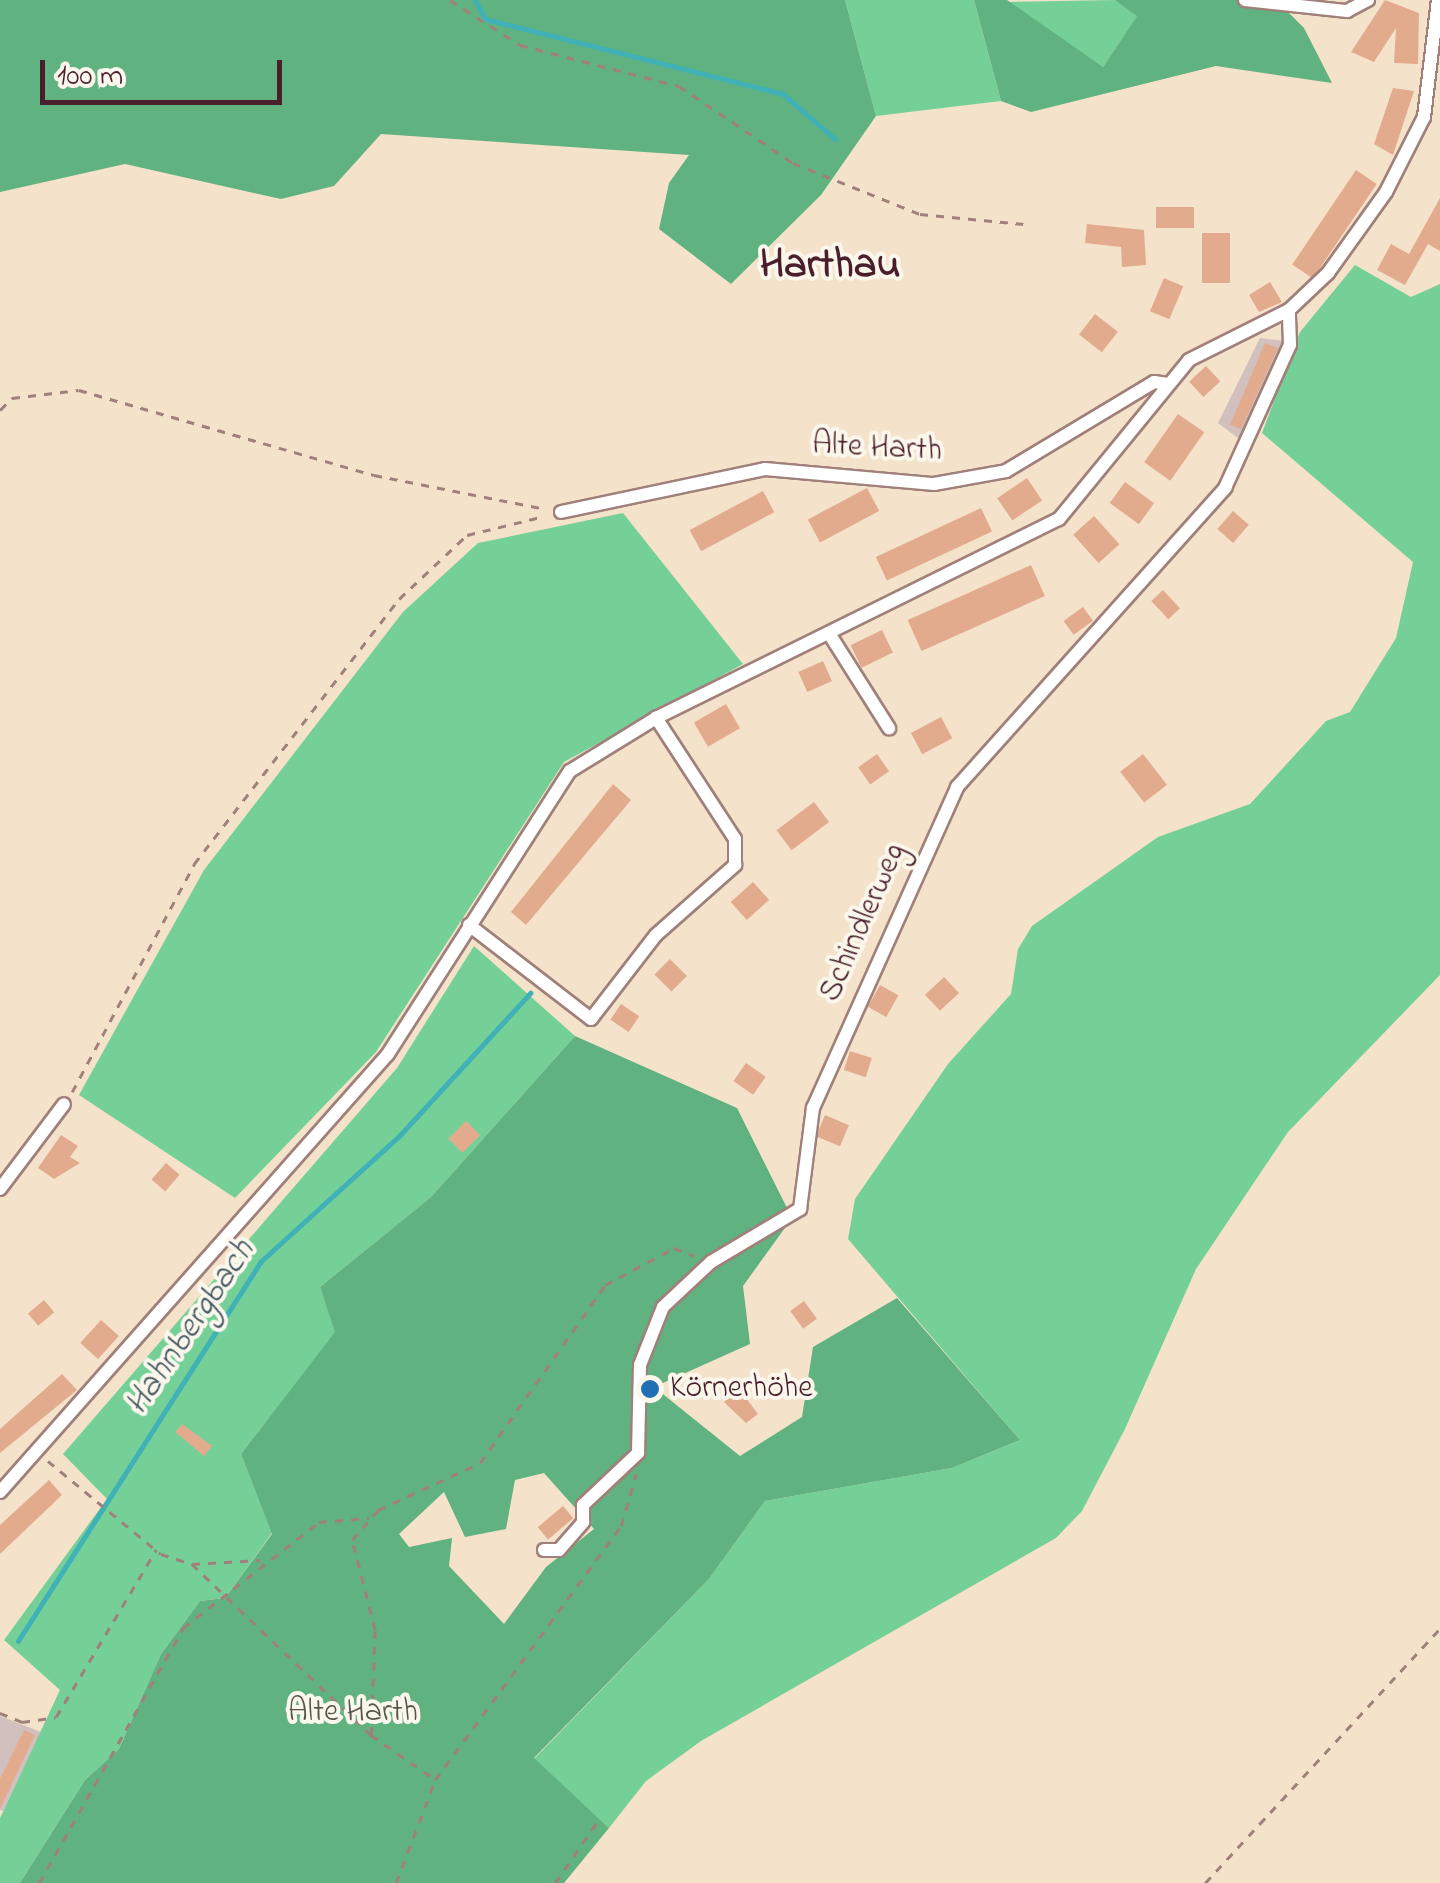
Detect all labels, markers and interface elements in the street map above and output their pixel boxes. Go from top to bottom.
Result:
scale bar [45,40,288,102]
text: 100 m [57,55,123,99]
district label: Harthau [760,241,900,291]
street label: Alte Harth [811,426,943,472]
street label: Schindlerweg [812,838,916,1008]
water label: Hahnbergbach [117,1233,265,1423]
place label: Körnerhöhe [670,1370,813,1408]
marker: Körnerhöhe [639,1378,661,1400]
park label: Alte Harth [288,1694,418,1732]

